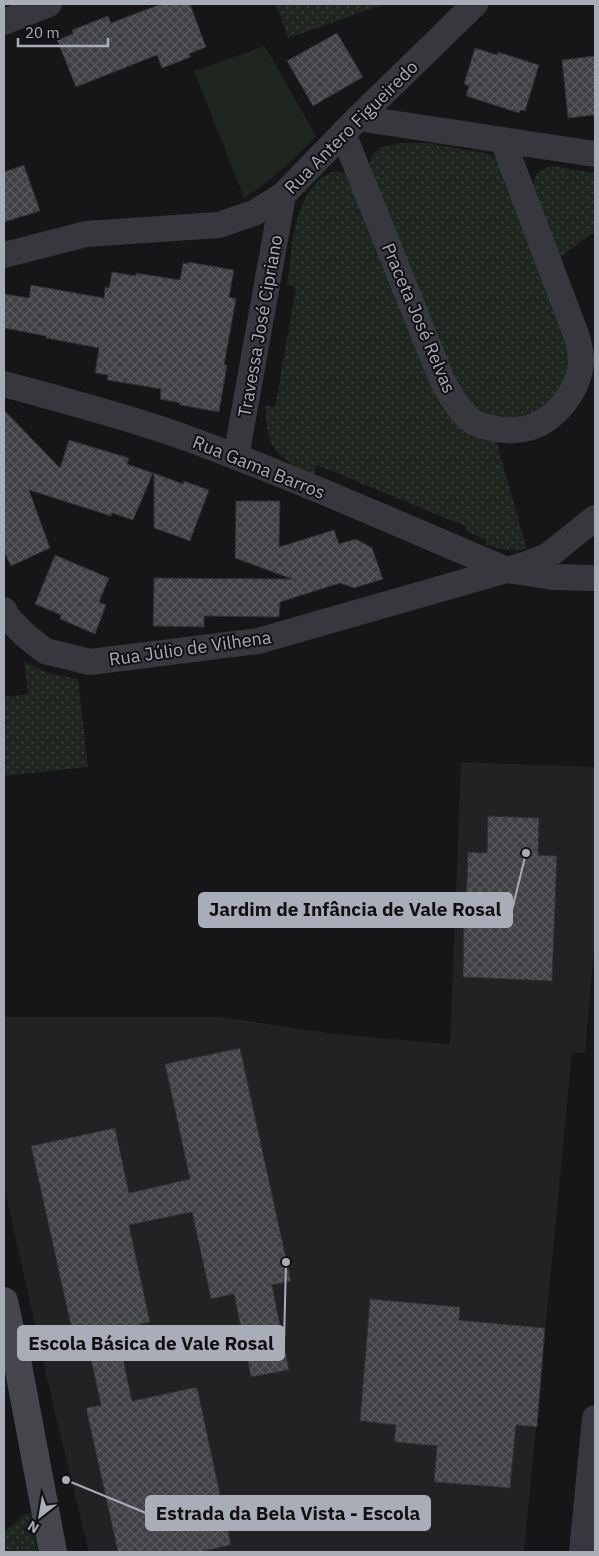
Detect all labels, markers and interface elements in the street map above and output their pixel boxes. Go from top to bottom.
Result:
scale bar [18,15,108,47]
text: 20 m [25,23,60,42]
street label: Rua Antero Figueiredo [279,55,423,199]
street label: Travessa José Cipriano [233,233,287,419]
street label: Praceta José Relvas [377,239,461,397]
street label: Rua Gama Barros [189,430,329,504]
street label: Rua Júlio de Vilhena [107,625,273,671]
callout: Jardim de Infância de Vale Rosal [199,893,512,927]
text: Jardim de Infância de Vale Rosal [209,897,502,921]
callout: Escola Básica de Vale Rosal [18,1326,284,1360]
text: Escola Básica de Vale Rosal [28,1331,274,1355]
north arrow [15,1491,65,1541]
callout: Estrada da Bela Vista - Escola [146,1496,430,1530]
text: Estrada da Bela Vista - Escola [156,1501,420,1525]
text: N [24,1517,42,1537]

